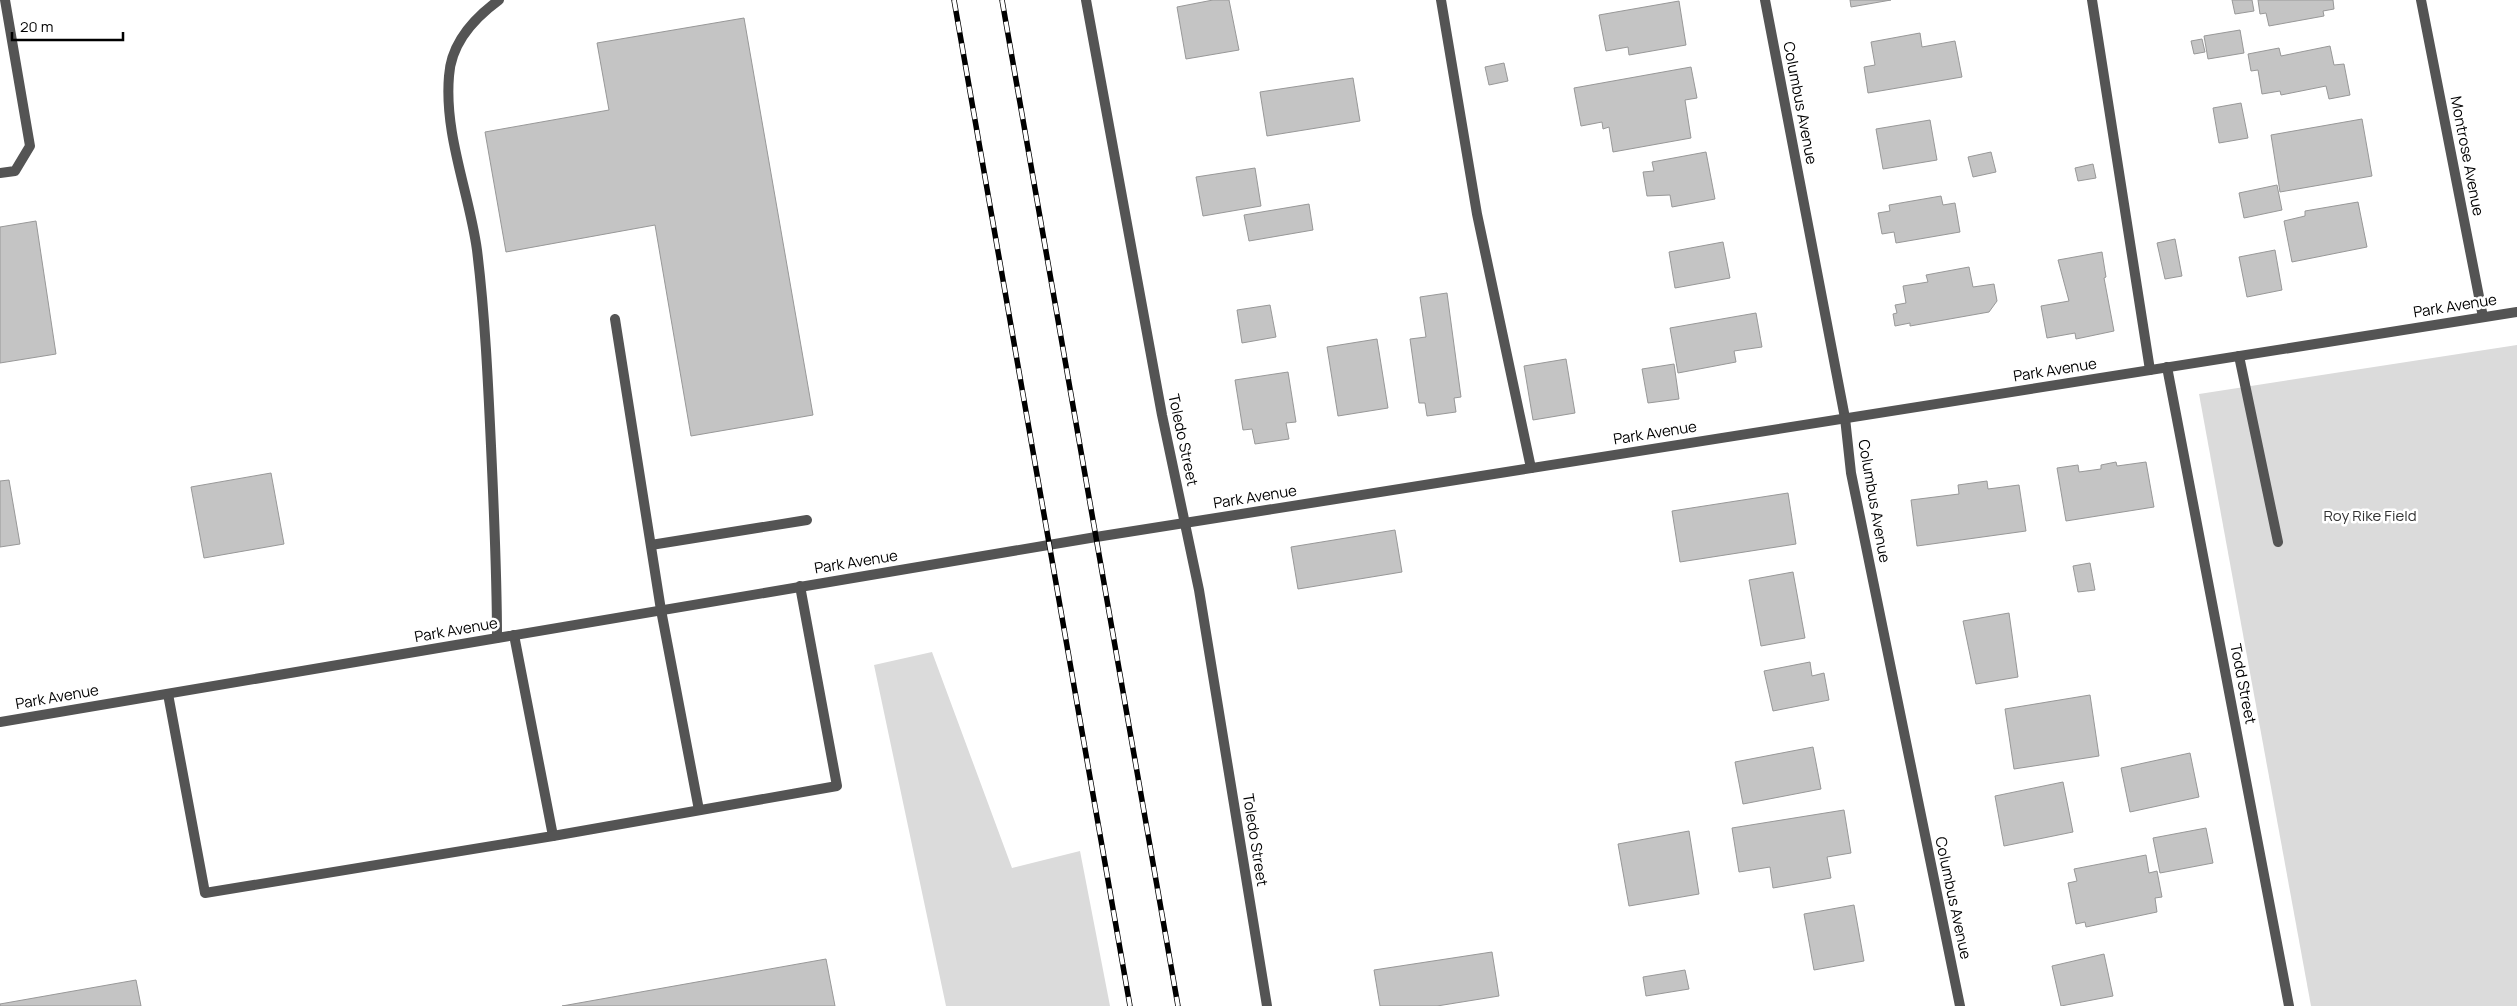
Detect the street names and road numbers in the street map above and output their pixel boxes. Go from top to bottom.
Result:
street label: Columbus Avenue [1778,40,1823,166]
street label: Montrose Avenue [2446,94,2489,218]
street label: Park Avenue [2412,289,2498,322]
street label: Park Avenue [2012,353,2098,386]
street label: Toledo Street [1163,392,1204,488]
street label: Park Avenue [1612,416,1698,449]
street label: Columbus Avenue [1853,438,1896,564]
street label: Park Avenue [1212,480,1298,513]
street label: Park Avenue [813,545,899,578]
street label: Park Avenue [413,612,499,647]
street label: Todd Street [2225,642,2262,726]
street label: Park Avenue [14,679,100,714]
street label: Toledo Street [1238,792,1273,888]
street label: Columbus Avenue [1930,835,1977,961]

